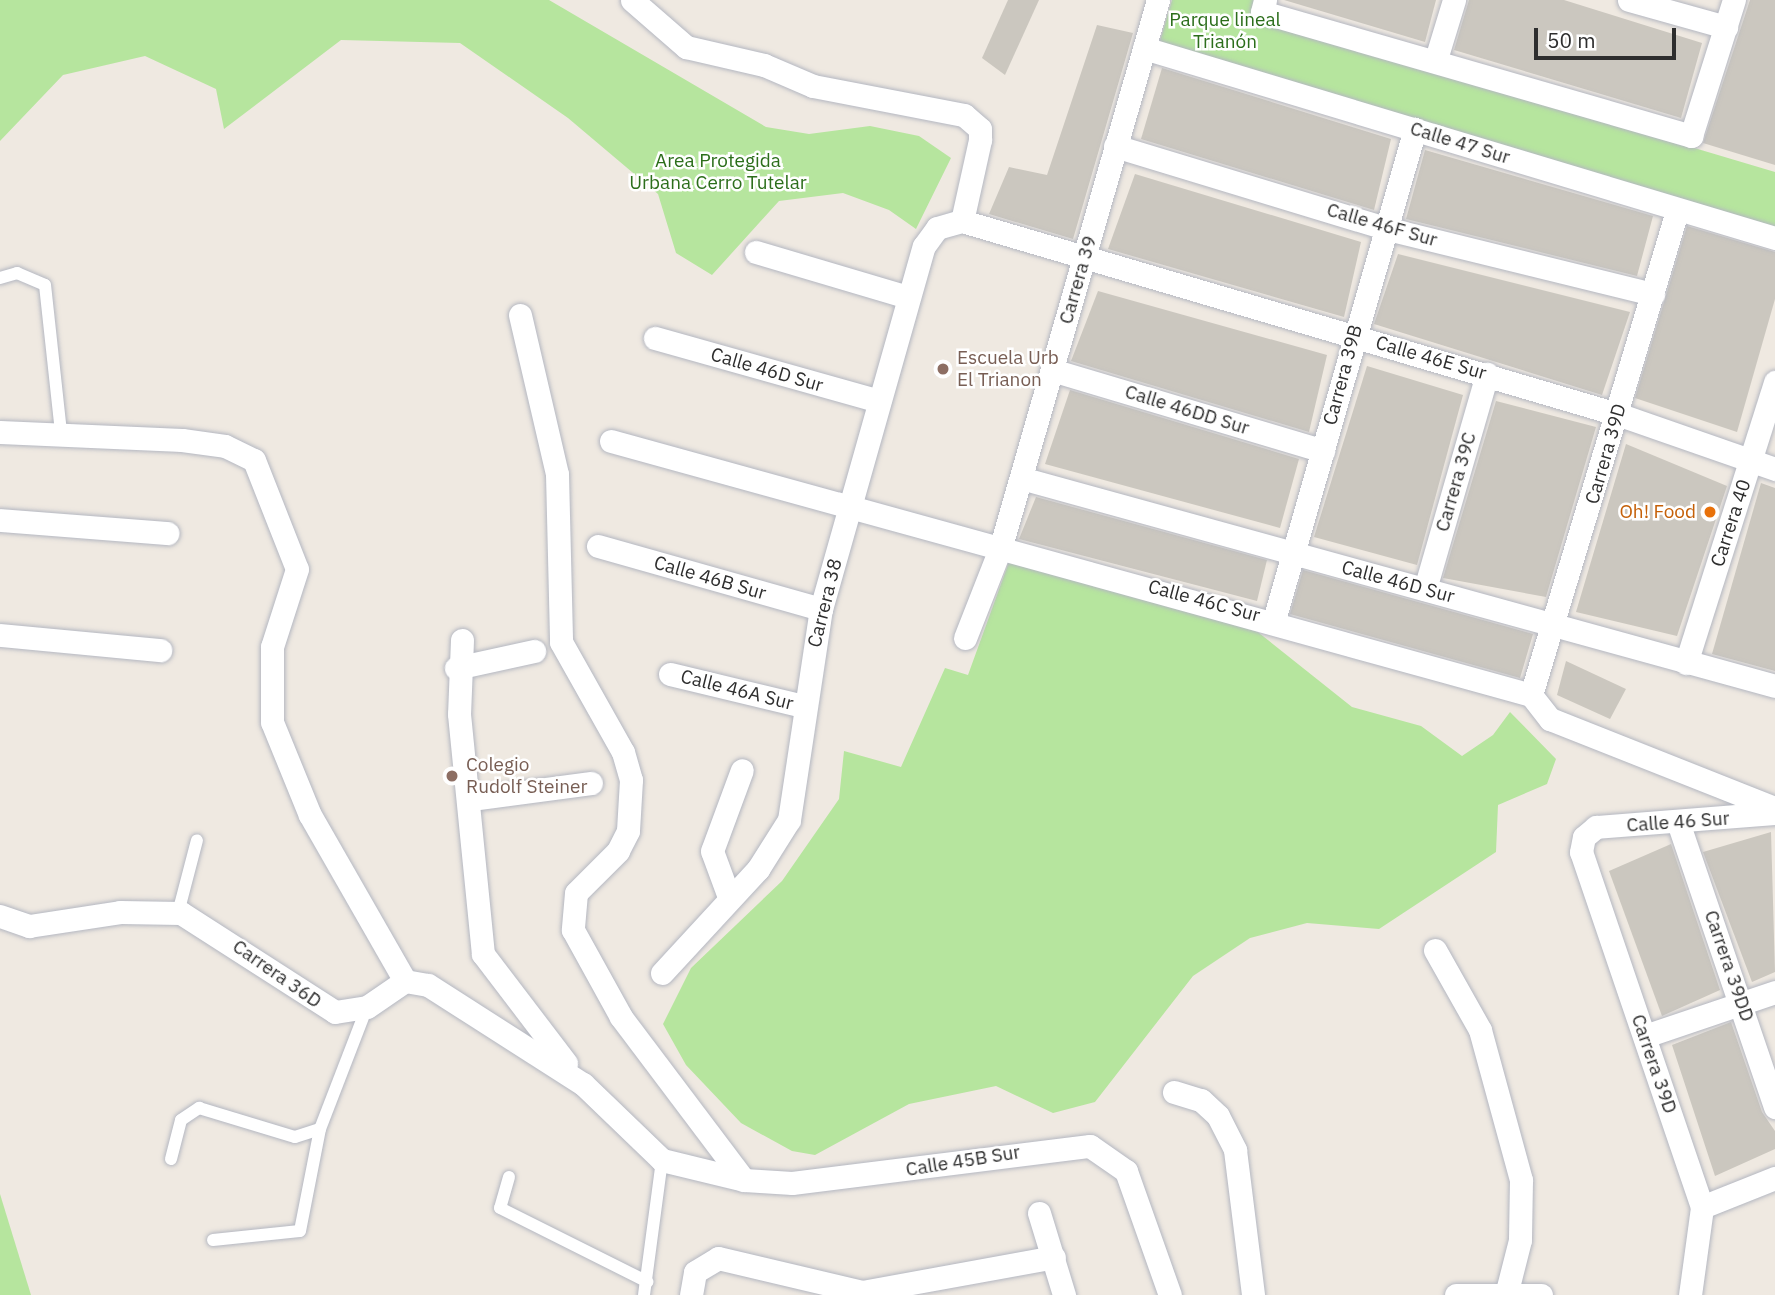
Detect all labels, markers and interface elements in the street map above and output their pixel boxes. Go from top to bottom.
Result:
park label: Parque lineal Trianón [1169,9,1281,53]
scale bar [1537,14,1679,58]
text: 50 m [1547,26,1596,54]
street label: Calle 47 Sur [1407,117,1513,169]
park label: Area Protegida Urbana Cerro Tutelar [629,150,807,194]
street label: Calle 46F Sur [1324,198,1440,252]
street label: Carrera 39 [1055,233,1101,327]
street label: Carrera 39B [1319,322,1367,428]
street label: Calle 46E Sur [1373,331,1489,385]
street label: Calle 46D Sur [708,343,826,397]
place label: Escuela Urb El Trianon [957,347,1059,391]
marker: Escuela Urb El Trianon [935,361,951,377]
street label: Calle 46DD Sur [1122,380,1252,440]
street label: Carrera 39D [1581,401,1631,507]
street label: Carrera 39C [1431,430,1481,534]
street label: Carrera 40 [1706,476,1756,570]
place label: Oh! Food [1619,501,1696,523]
marker: Oh! Food [1702,504,1718,520]
street label: Calle 46B Sur [651,551,769,605]
street label: Carrera 38 [803,556,847,650]
street label: Calle 46D Sur [1339,556,1457,608]
street label: Calle 46C Sur [1146,575,1262,627]
street label: Calle 46A Sur [678,665,796,715]
place label: Colegio Rudolf Steiner [466,754,587,798]
marker: Colegio Rudolf Steiner [444,768,460,784]
street label: Calle 46 Sur [1626,807,1730,837]
street label: Carrera 39DD [1699,907,1759,1025]
street label: Carrera 36D [228,935,326,1013]
street label: Carrera 39D [1626,1011,1682,1117]
street label: Calle 45B Sur [904,1141,1022,1181]

